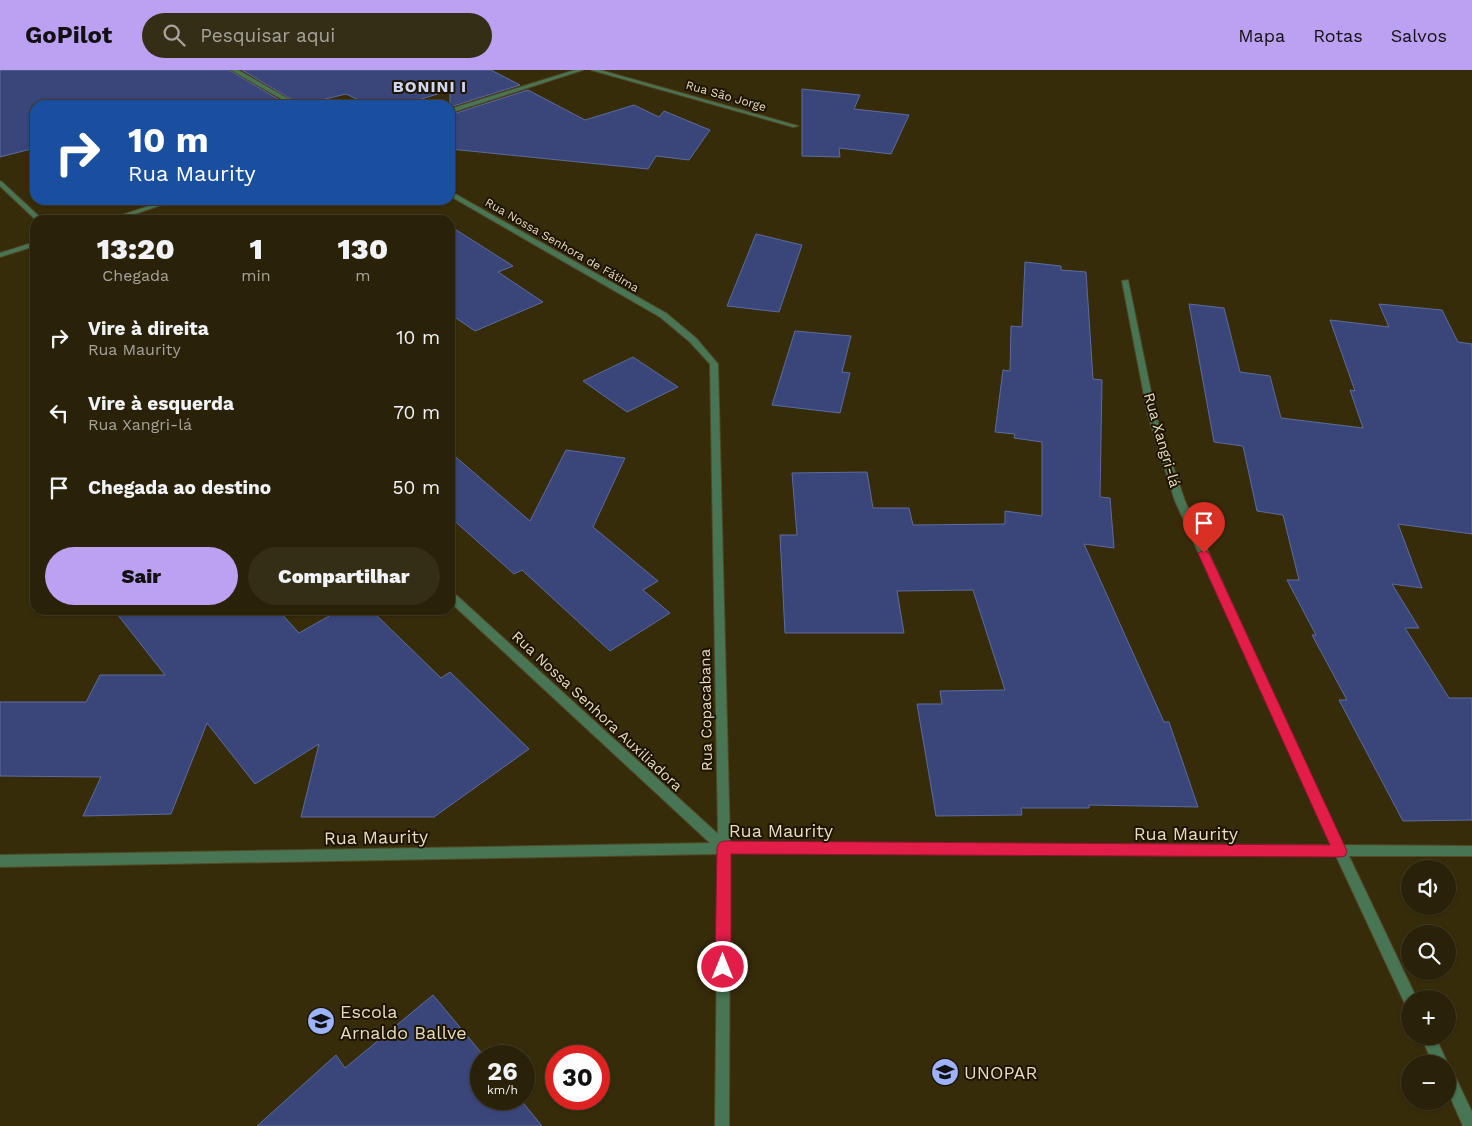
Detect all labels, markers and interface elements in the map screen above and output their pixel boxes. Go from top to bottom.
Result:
search box [142,13,492,58]
text: GoPilot [25,21,112,49]
icon: search [160,21,188,49]
text: Pesquisar aqui [200,24,335,47]
text: Mapa [1238,25,1285,46]
text: Rotas [1313,25,1363,46]
text: Salvos [1391,25,1447,46]
district label: BONINI I [393,77,467,96]
street label: Rua São Jorge [684,78,768,114]
text: 10 m [128,119,209,161]
icon: right [45,120,110,185]
text: Rua Maurity [128,161,256,186]
street label: Rua Nossa Senhora de Fátima [483,195,642,295]
text: 13:20 [97,231,175,266]
text: 1 [249,231,263,266]
text: 130 [337,231,388,266]
text: Chegada [102,266,169,285]
text: min [241,266,271,285]
text: m [355,266,371,285]
text: Vire à direita [88,317,209,340]
icon: right [45,324,73,352]
text: 10 m [396,326,440,349]
text: Rua Maurity [88,340,181,359]
street label: Rua Xangri-lá [1140,391,1184,490]
text: Vire à esquerda [88,392,234,415]
icon: left [45,399,73,427]
text: 70 m [393,401,440,424]
text: Rua Xangri-lá [88,415,192,434]
icon: arrive [45,474,73,502]
text: Chegada ao destino [88,476,271,499]
text: 50 m [393,476,440,499]
pin [1183,502,1225,553]
icon: arrive [1190,509,1218,537]
button: Sair [45,547,238,605]
button: Compartilhar [248,547,440,605]
street label: Rua Nossa Senhora Auxiliadora [508,627,686,795]
street label: Rua Copacabana [696,648,716,771]
street label: Rua Maurity [729,820,834,841]
street label: Rua Maurity [1134,823,1239,844]
street label: Rua Maurity [324,826,429,848]
map controls [1401,860,1456,1110]
button: sound [1401,860,1456,915]
button: search [1401,925,1456,980]
position arrow [696,940,748,992]
button: + [1401,990,1456,1045]
place label: Escola Arnaldo Ballve [340,1001,467,1043]
school or university icon: Escola Arnaldo Ballve [306,1006,336,1036]
speed limit sign: 30 [545,1045,610,1110]
button: − [1401,1055,1456,1110]
text: 26 [487,1057,518,1086]
school or university icon: UNOPAR [930,1057,960,1087]
place label: UNOPAR [964,1062,1037,1083]
text: km/h [487,1083,518,1097]

